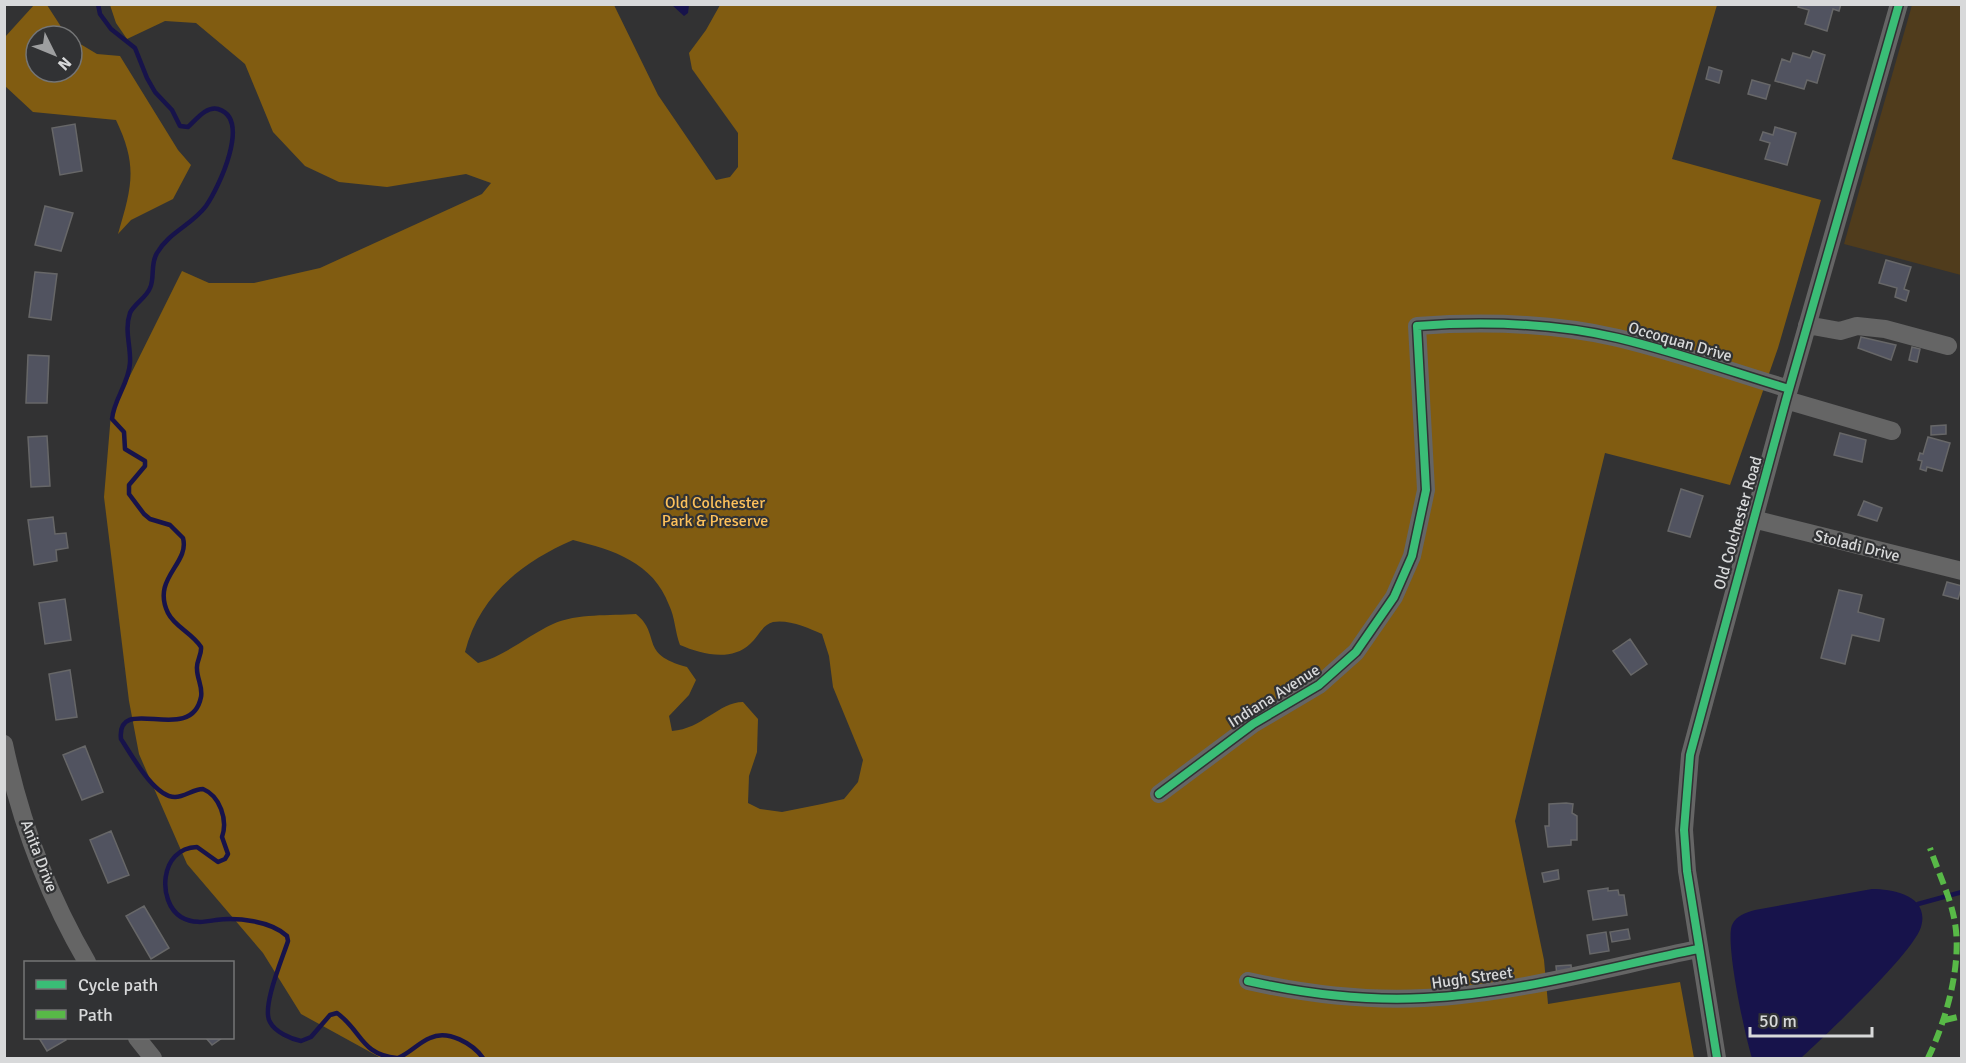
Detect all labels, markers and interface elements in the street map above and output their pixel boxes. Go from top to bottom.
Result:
north arrow [24,24,84,84]
text: N [53,53,75,74]
street label: Occoquan Drive [1626,318,1734,366]
street label: Old Colchester Road [1709,454,1767,592]
park label: Old Colchester Park & Preserve [662,493,768,531]
street label: Stoladi Drive [1812,526,1902,566]
street label: Indiana Avenue [1224,660,1324,732]
street label: Anita Drive [16,817,62,895]
legend [24,961,234,1039]
street label: Hugh Street [1430,962,1514,994]
text: Cycle path [78,974,158,996]
scale bar [1750,1000,1872,1038]
text: Path [78,1004,113,1026]
text: 50 m [1759,1010,1797,1032]

